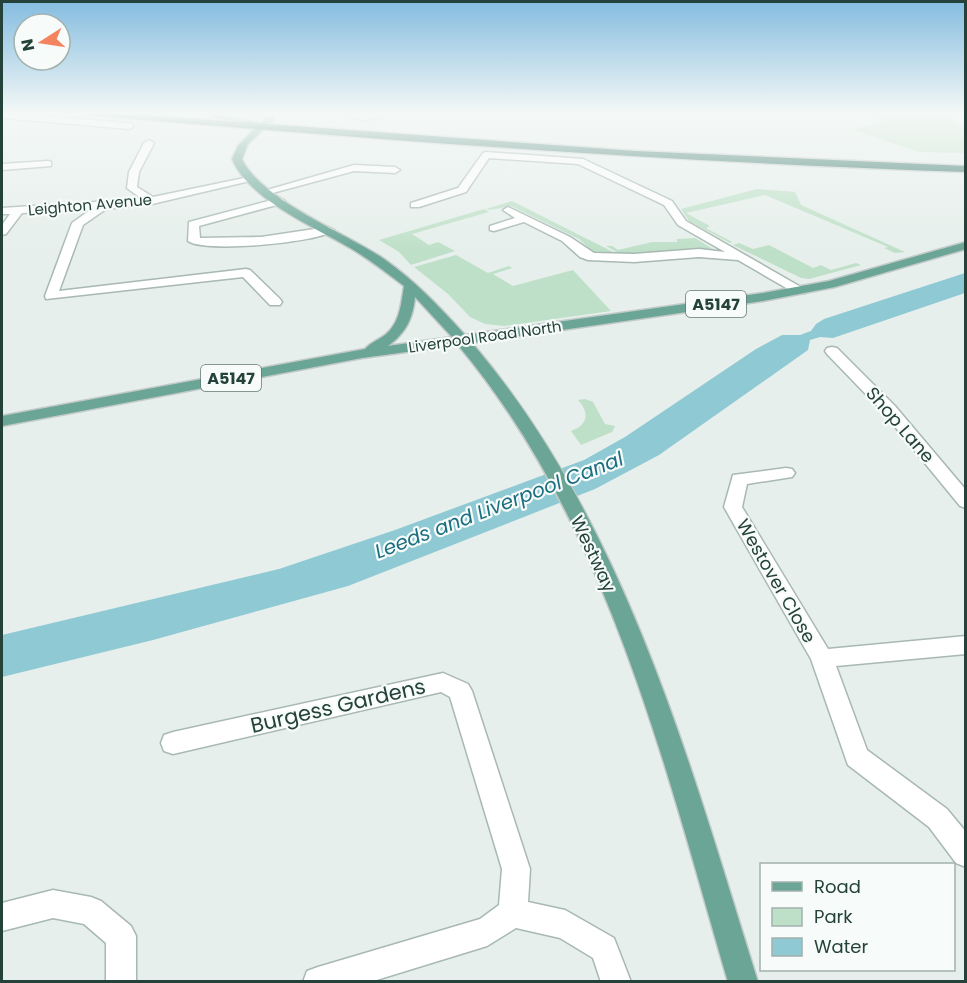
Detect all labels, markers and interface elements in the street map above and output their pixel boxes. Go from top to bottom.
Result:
north arrow [12,12,72,72]
text: N [15,37,40,53]
street label: Leighton Avenue [27,189,153,220]
road number: A5147 [686,291,746,317]
street label: Liverpool Road North [407,315,563,358]
road number: A5147 [201,365,261,391]
street label: Shop Lane [860,381,940,468]
water label: Leeds and Liverpool Canal [371,445,627,565]
street label: Westway [565,511,622,596]
street label: Westover Close [731,514,822,647]
street label: Burgess Gardens [247,671,428,740]
legend [760,863,955,971]
text: Road [814,874,861,899]
text: Park [814,904,853,929]
text: Water [814,934,868,959]

